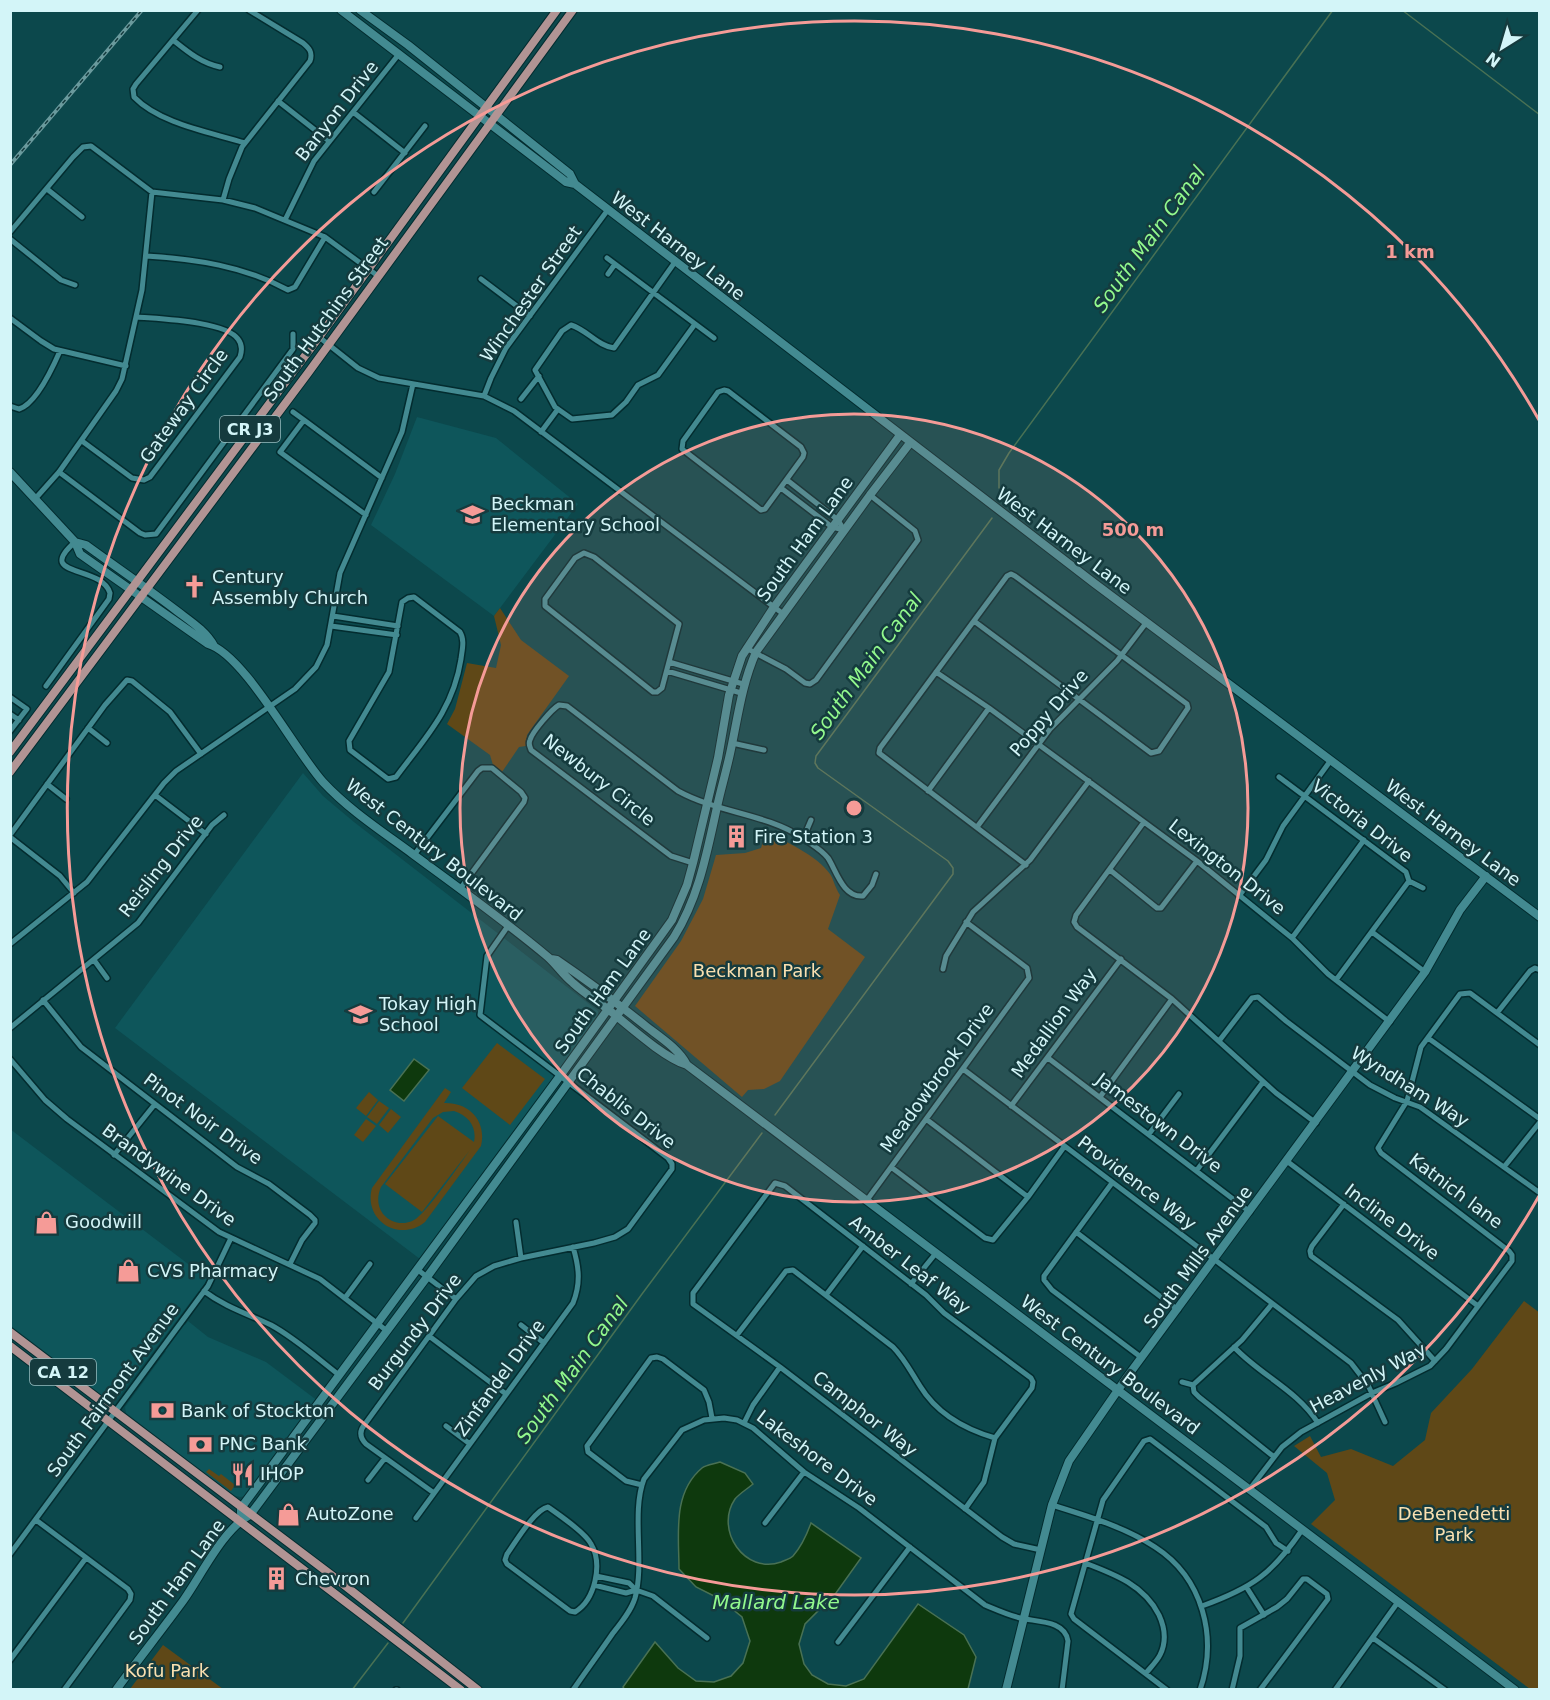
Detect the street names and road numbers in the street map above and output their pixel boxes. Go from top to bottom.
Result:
street label: Banyon Drive [291,56,382,165]
street label: West Harney Lane [607,187,749,304]
street label: Winchester Street [476,222,586,366]
street label: South Hutchins Street [259,233,392,405]
street label: Gateway Circle [135,345,232,467]
road number: CR J3 [220,416,280,442]
street label: South Ham Lane [752,472,857,605]
street label: West Harney Lane [992,483,1136,598]
street label: Poppy Drive [1005,665,1092,760]
street label: Newbury Circle [539,729,660,830]
street label: West Century Boulevard [342,774,527,925]
street label: Victoria Drive [1308,775,1417,866]
street label: West Harney Lane [1381,775,1525,890]
street label: Reisling Drive [114,810,207,921]
street label: Lexington Drive [1165,815,1290,919]
street label: South Ham Lane [550,924,655,1057]
street label: Medallion Way [1007,963,1101,1082]
street label: Meadowbrook Drive [875,999,998,1156]
street label: Wyndham Way [1347,1042,1473,1131]
street label: Chablis Drive [573,1063,680,1153]
street label: Jamestown Drive [1091,1068,1226,1177]
street label: Pinot Noir Drive [140,1069,267,1169]
street label: Brandywine Drive [98,1119,240,1230]
street label: Providence Way [1074,1131,1201,1234]
street label: Katnich lane [1405,1149,1507,1233]
street label: Incline Drive [1341,1179,1444,1264]
street label: South Mills Avenue [1139,1182,1256,1332]
street label: Amber Leaf Way [846,1211,975,1319]
street label: Burgundy Drive [364,1269,465,1394]
street label: West Century Boulevard [1017,1291,1204,1439]
street label: South Fairmont Avenue [43,1299,183,1481]
street label: Zinfandel Drive [450,1315,549,1440]
street label: Heavenly Way [1306,1338,1430,1417]
road number: CA 12 [30,1359,96,1385]
street label: Camphor Way [809,1366,922,1461]
street label: Lakeshore Drive [753,1405,882,1510]
street label: South Ham Lane [124,1515,229,1648]

